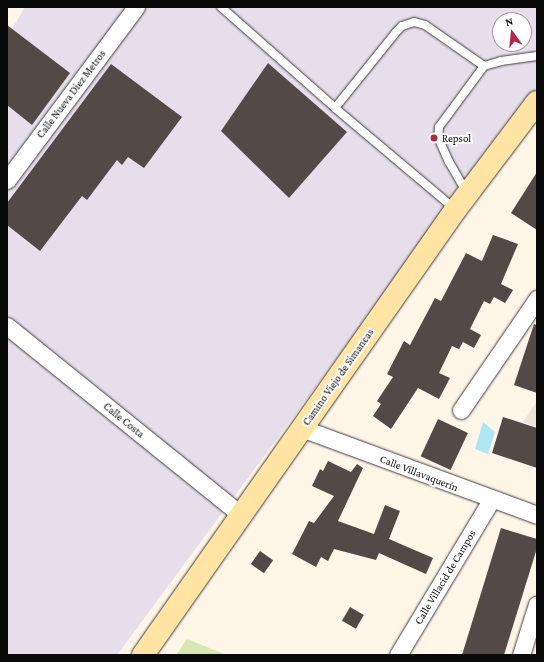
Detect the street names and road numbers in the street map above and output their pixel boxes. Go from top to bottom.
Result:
street label: Calle Nueva Diez Metros [34,47,108,141]
street label: Camino Viejo de Simancas [300,326,376,428]
street label: Calle Costa [101,399,147,441]
street label: Calle Villavaquerín [378,452,460,494]
street label: Calle Villacid de Campos [412,527,478,627]

